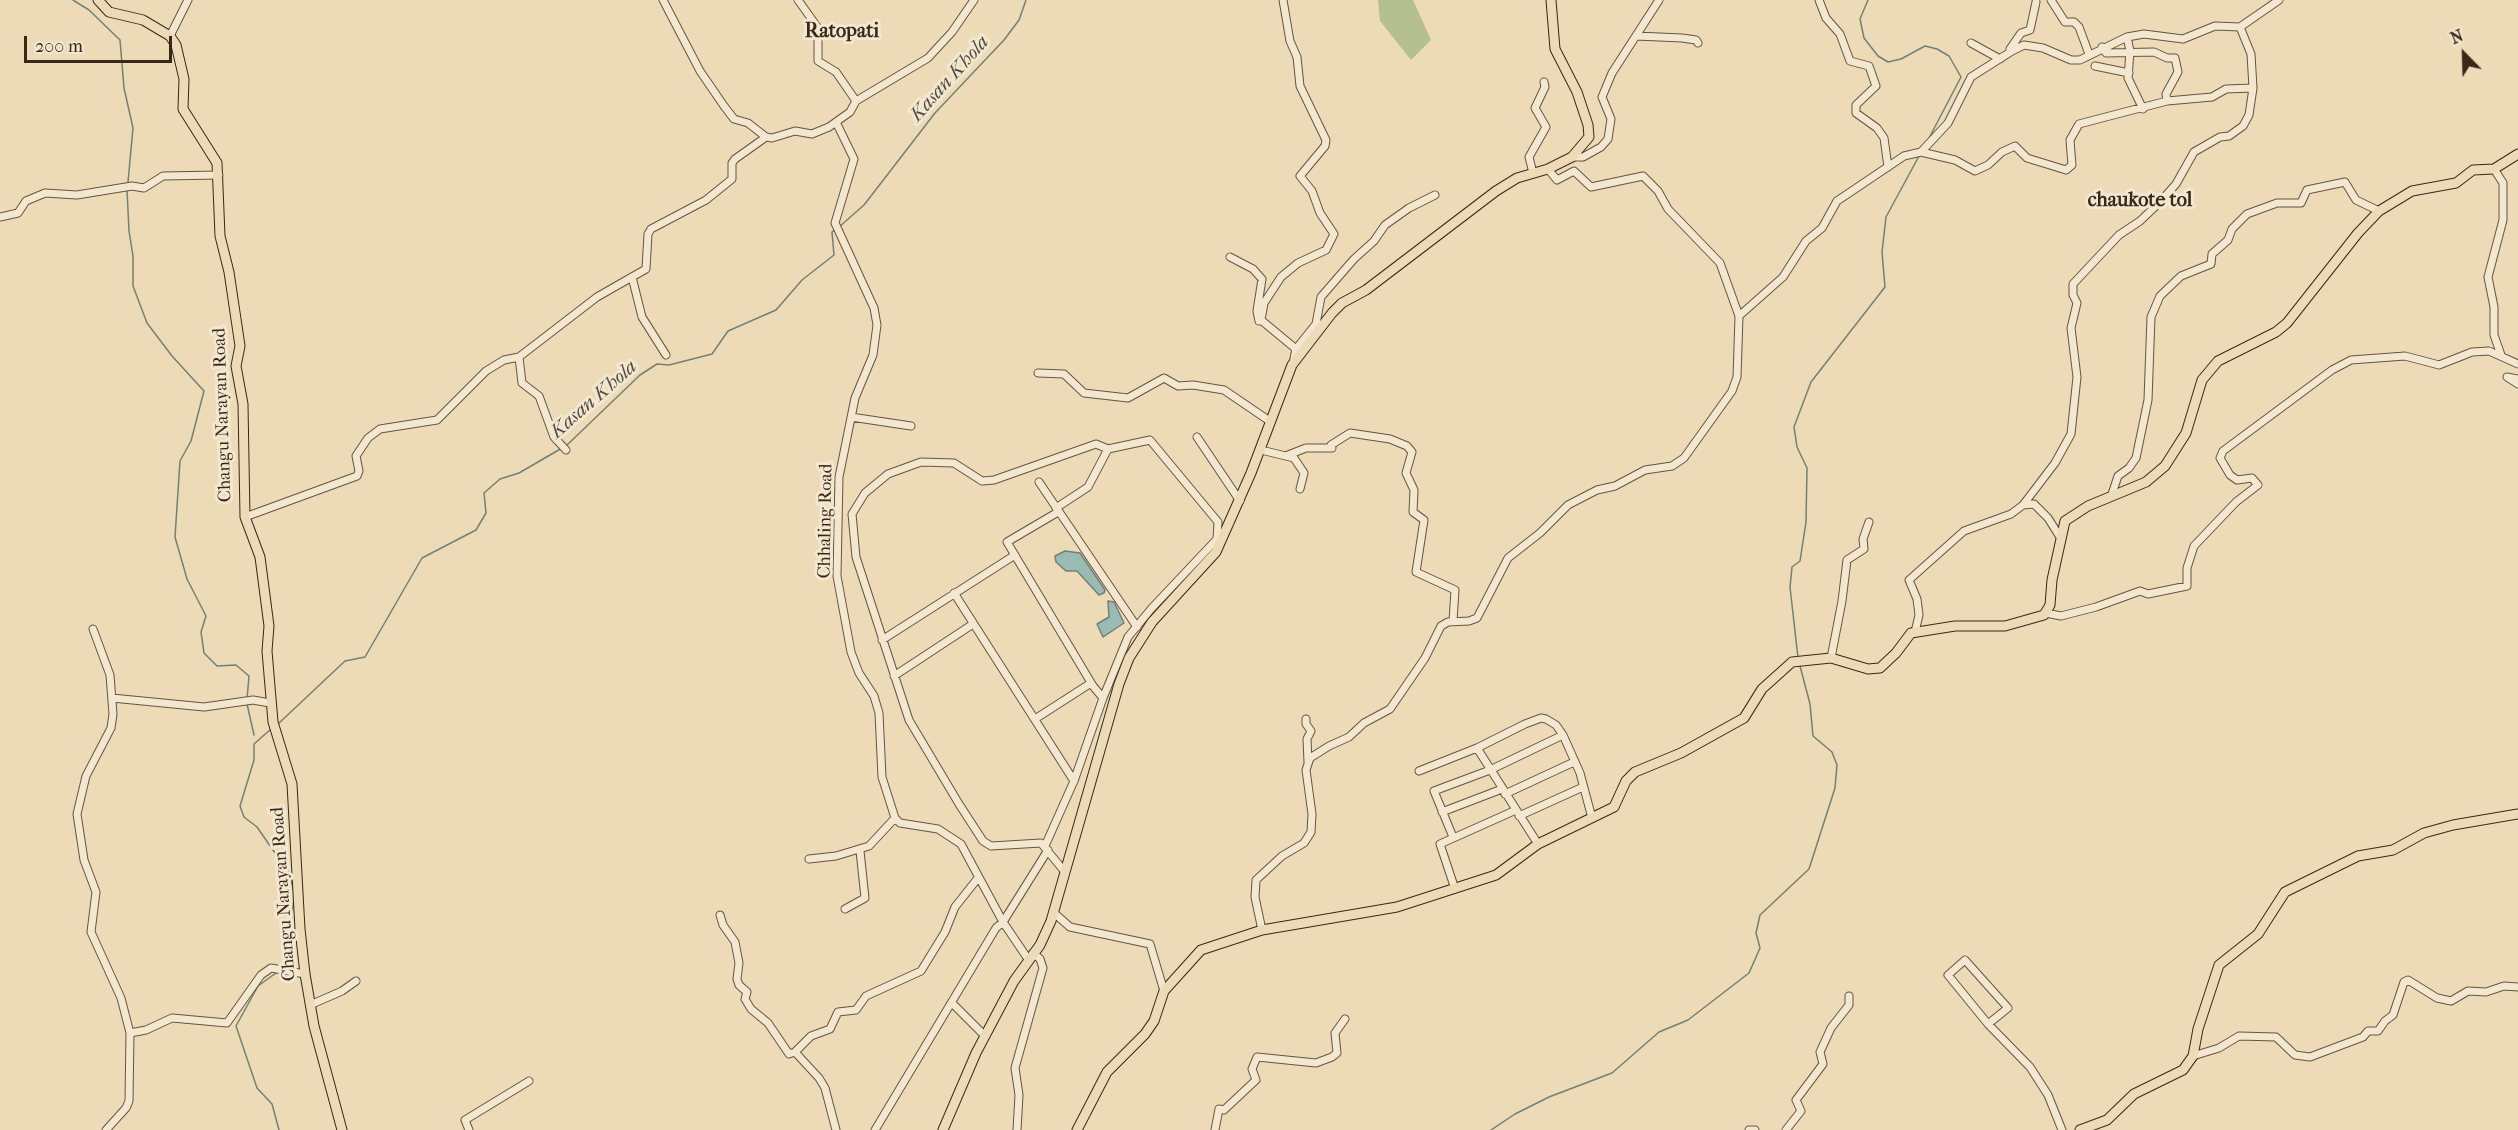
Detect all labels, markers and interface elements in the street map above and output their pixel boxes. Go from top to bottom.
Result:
district label: Ratopati [805,20,879,44]
scale bar [27,24,176,62]
north arrow [2434,24,2494,84]
text: N [2447,26,2466,48]
water label: Kasan Khola [905,31,995,127]
text: 200 m [35,36,83,57]
district label: chaukote tol [2088,189,2192,213]
street label: Changu Narayan Road [209,328,237,502]
water label: Kasan Khola [546,356,642,444]
street label: Chhaling Road [814,463,838,579]
street label: Changu Narayan Road [267,806,301,982]

